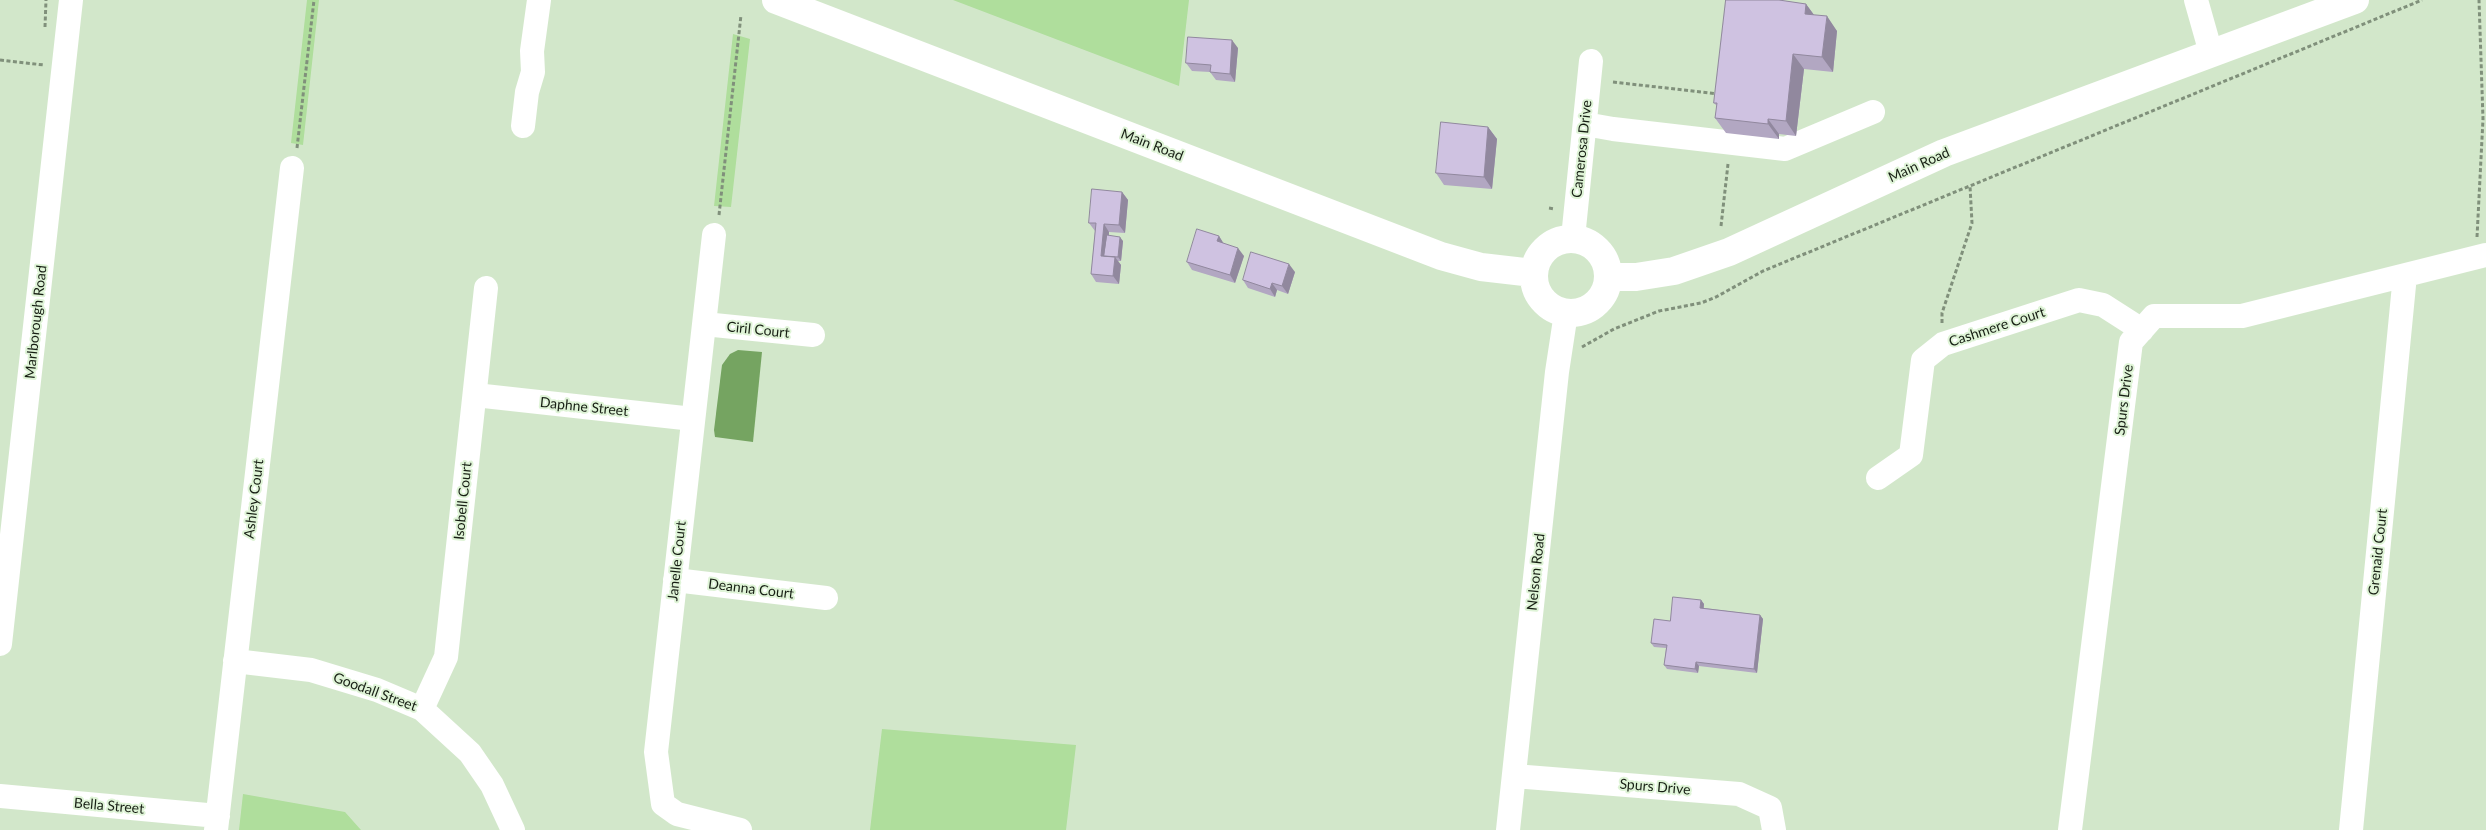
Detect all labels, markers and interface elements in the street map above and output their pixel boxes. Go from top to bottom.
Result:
street label: Camerosa Drive [1569,99,1595,199]
street label: Main Road [1118,125,1186,165]
street label: Main Road [1886,144,1952,186]
street label: Marlborough Road [22,264,50,380]
street label: Cashmere Court [1947,304,2047,350]
street label: Ciril Court [726,318,790,342]
street label: Spurs Drive [2111,364,2137,436]
street label: Daphne Street [539,394,629,420]
street label: Ashley Court [241,458,267,540]
street label: Isobell Court [451,461,475,541]
street label: Grenaid Court [2365,508,2391,596]
street label: Janelle Court [664,520,690,602]
street label: Nelson Road [1524,533,1548,611]
street label: Deanna Court [707,575,795,603]
street label: Goodall Street [331,669,419,715]
street label: Spurs Drive [1619,776,1691,798]
street label: Bella Street [73,795,145,817]

